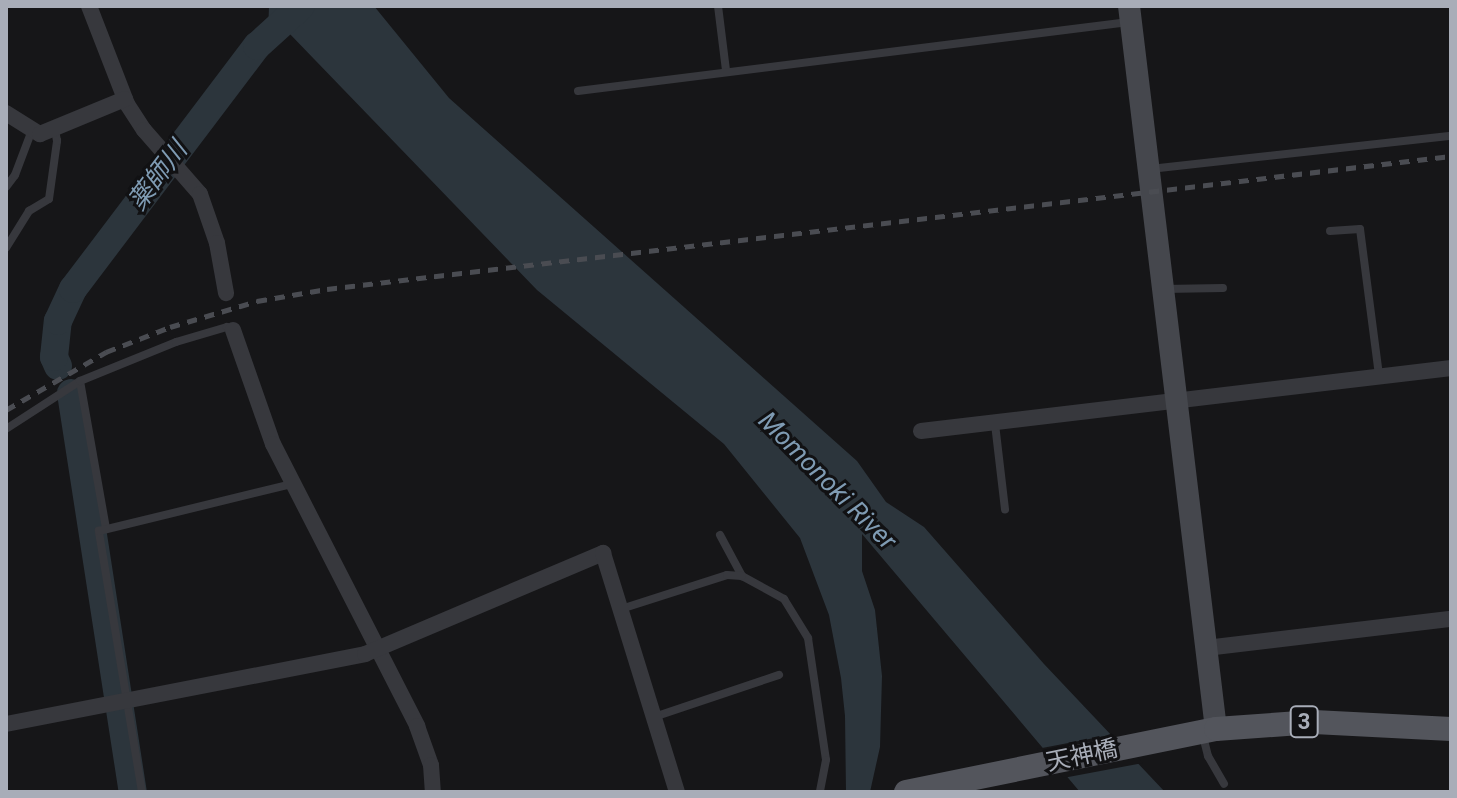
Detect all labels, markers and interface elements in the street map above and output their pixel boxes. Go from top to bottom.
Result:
water label: 薬師川 [122,135,194,217]
water label: Momonoki River [752,406,902,556]
road number: 3 [1288,704,1320,740]
street label: 天神橋 [1044,734,1120,778]

